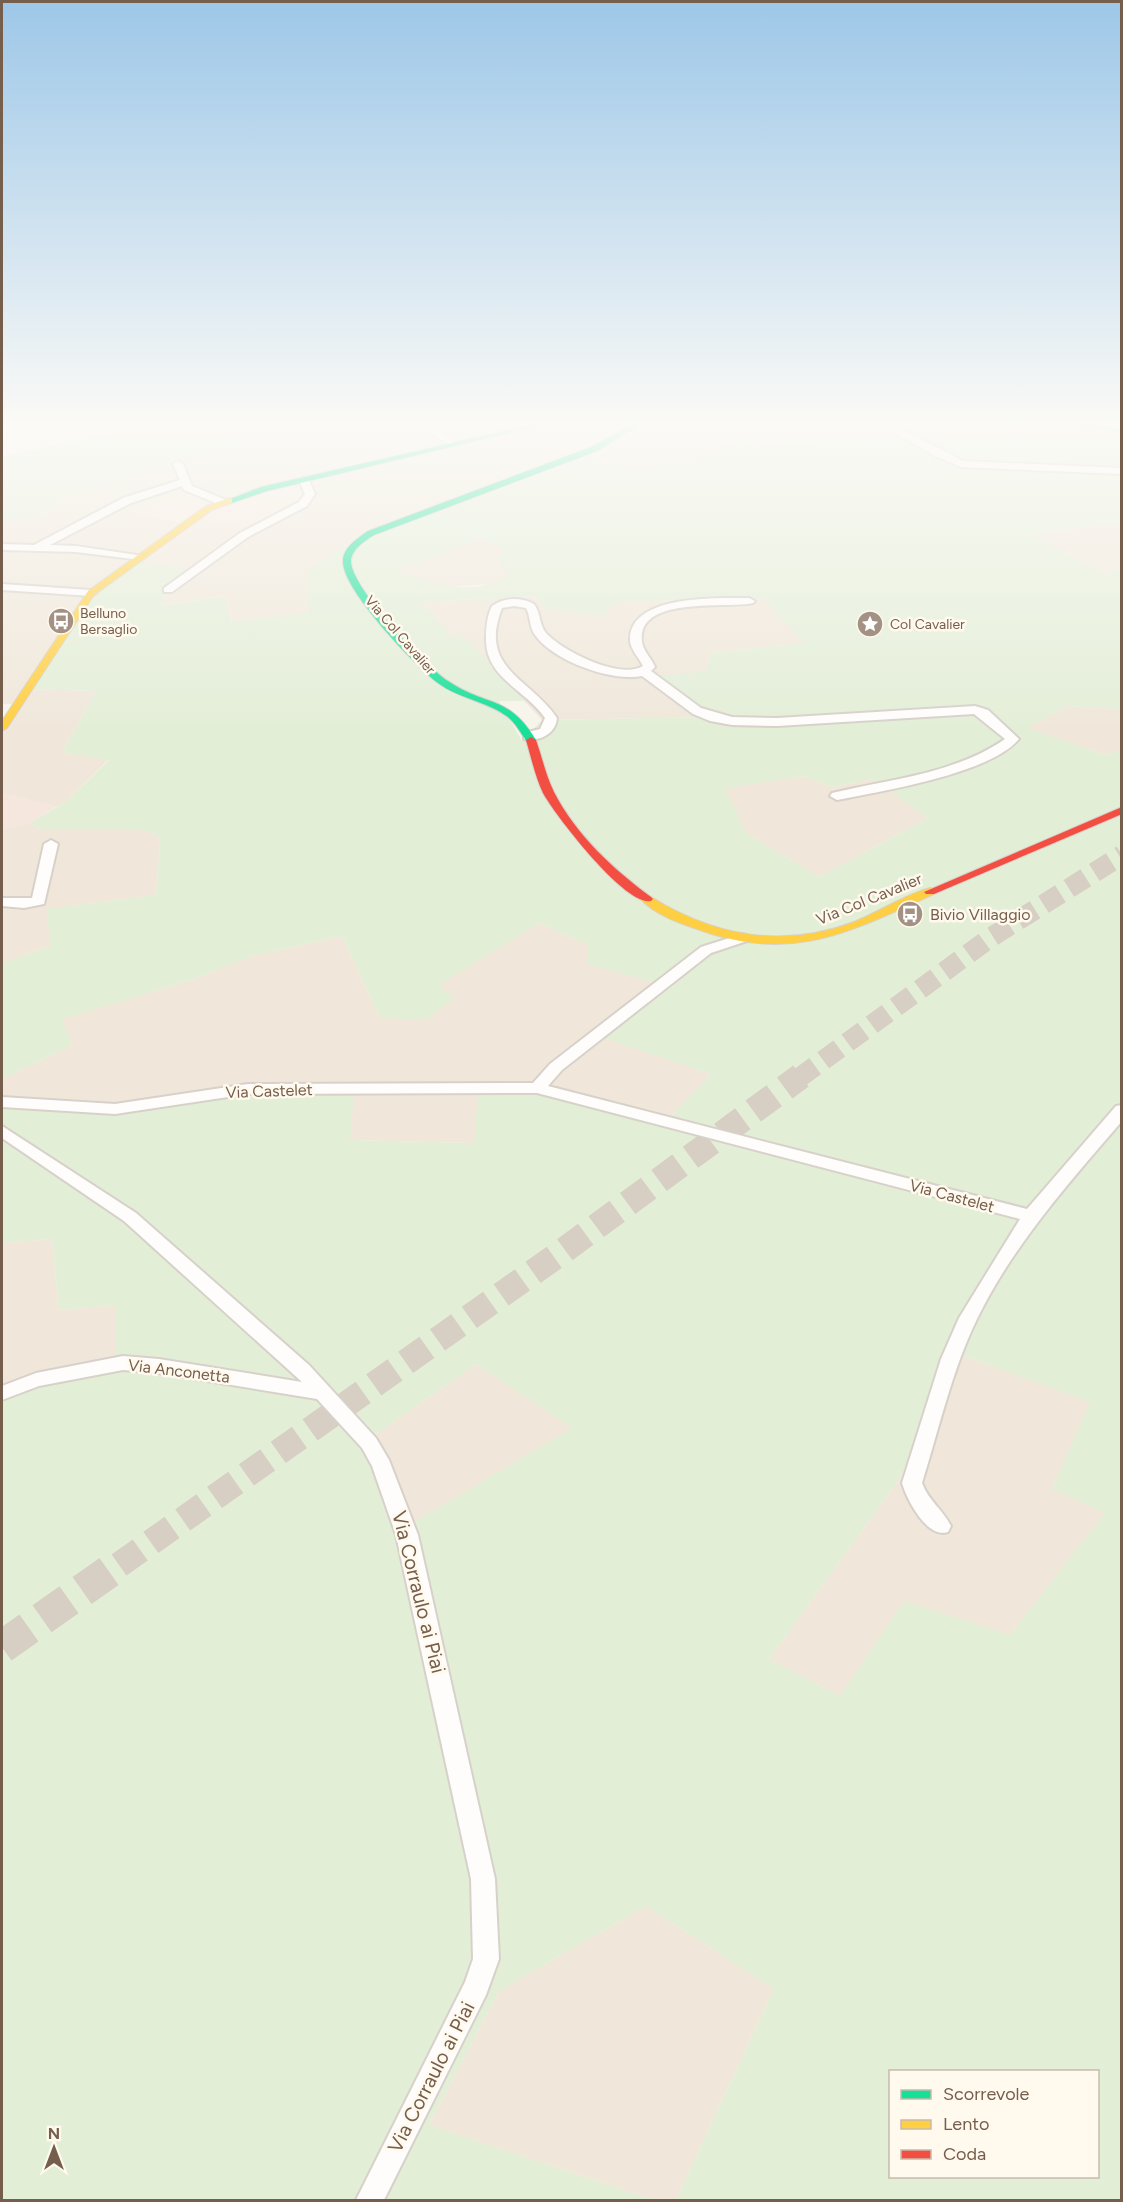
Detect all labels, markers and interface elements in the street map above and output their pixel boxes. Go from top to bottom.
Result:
street label: Via Col Cavalier [361,592,439,678]
place label: Belluno Bersaglio [80,605,137,638]
bus stop icon: Belluno Bersaglio [46,606,76,636]
place icon: Col Cavalier [855,609,885,639]
place label: Col Cavalier [890,616,965,633]
street label: Via Col Cavalier [813,869,925,929]
bus stop icon: Bivio Villaggio [895,899,925,929]
place label: Bivio Villaggio [930,905,1031,924]
street label: Via Castelet [225,1080,313,1102]
street label: Via Castelet [907,1176,997,1216]
street label: Via Anconetta [127,1355,231,1387]
street label: Via Corraulo ai Piai [387,1508,451,1676]
street label: Via Corraulo ai Piai [383,1997,479,2157]
legend [889,2070,1099,2178]
text: Scorrevole [943,2083,1030,2105]
text: Lento [943,2113,989,2135]
north arrow [24,2118,84,2178]
text: N [48,2124,60,2143]
text: Coda [943,2143,986,2165]

